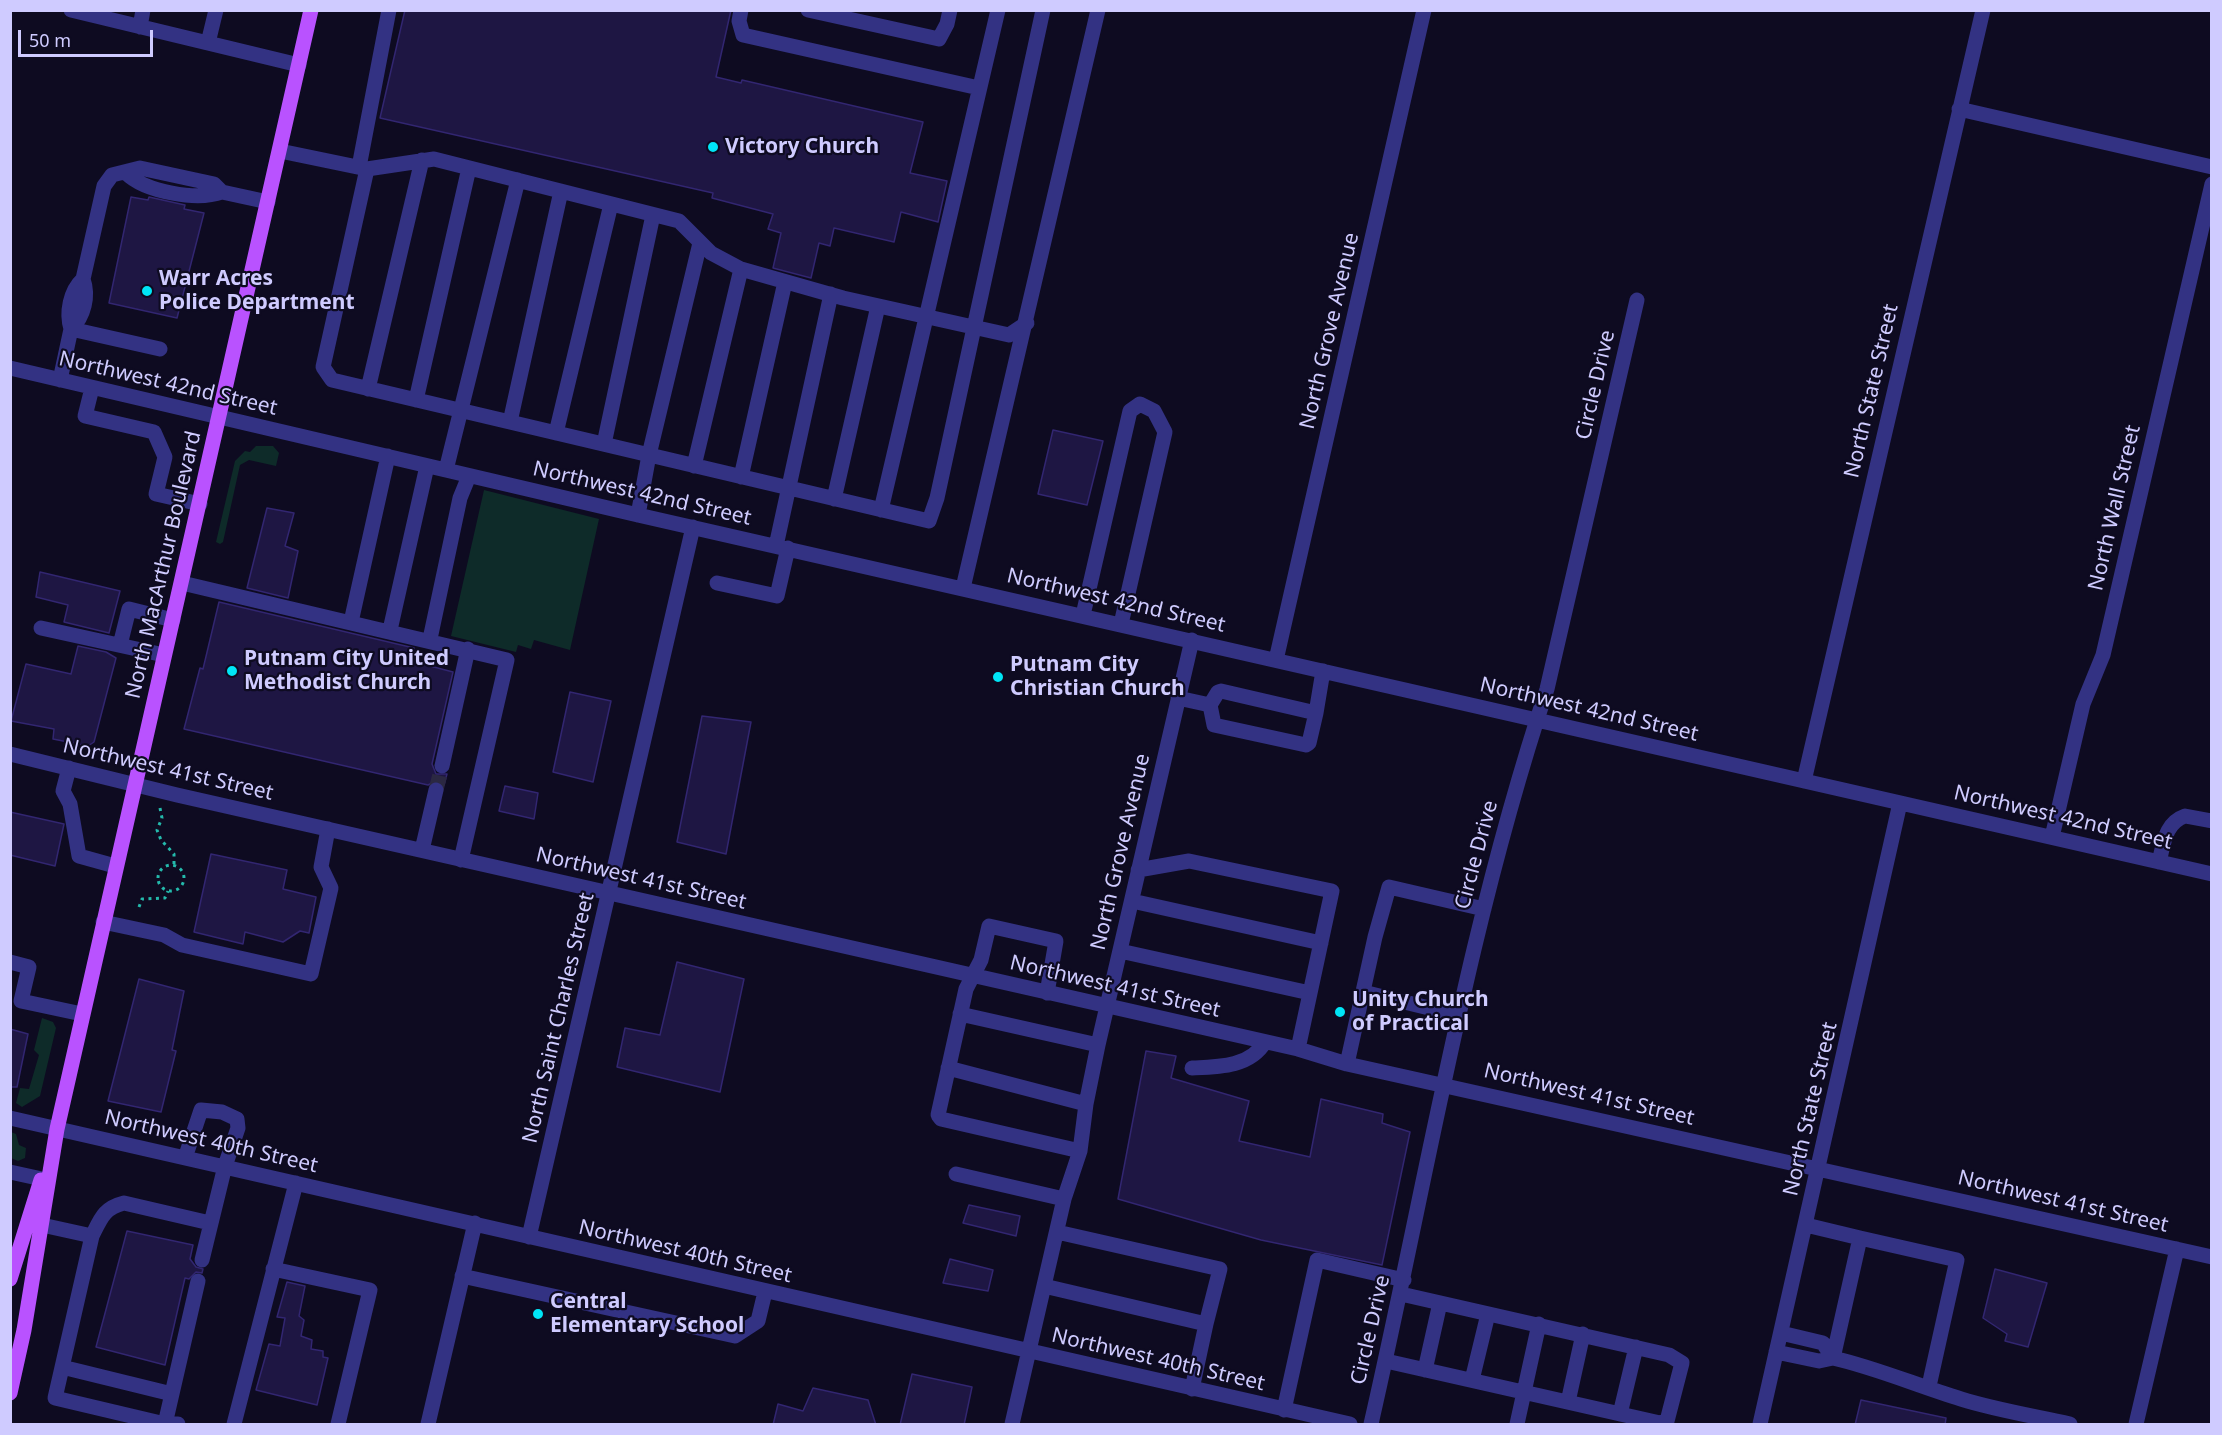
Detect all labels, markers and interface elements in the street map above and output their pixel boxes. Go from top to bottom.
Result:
scale bar [21,18,156,56]
text: 50 m [29,28,71,52]
place label: Victory Church [725,134,879,160]
marker: Victory Church [706,140,720,154]
street label: North Grove Avenue [1295,230,1365,432]
place label: Warr Acres Police Department [159,266,355,316]
marker: Warr Acres Police Department [140,284,154,298]
street label: North State Street [1840,302,1904,480]
street label: Circle Drive [1571,328,1621,442]
street label: Northwest 42nd Street [56,347,280,421]
street label: North Wall Street [2084,423,2146,593]
street label: North MacArthur Boulevard [121,429,207,701]
street label: Northwest 42nd Street [530,457,754,531]
street label: Northwest 42nd Street [1004,564,1228,638]
place label: Putnam City United Methodist Church [244,646,449,696]
place label: Putnam City Christian Church [1010,652,1185,702]
marker: Putnam City United Methodist Church [225,664,239,678]
marker: Putnam City Christian Church [991,670,1005,684]
street label: Northwest 42nd Street [1477,673,1701,747]
street label: Northwest 41st Street [60,734,276,806]
street label: North Grove Avenue [1086,751,1156,953]
street label: Northwest 42nd Street [1951,781,2175,855]
street label: Circle Drive [1450,798,1504,912]
street label: Northwest 41st Street [533,843,749,915]
street label: North Saint Charles Street [518,890,600,1146]
street label: Northwest 41st Street [1007,951,1223,1023]
place label: Unity Church of Practical [1352,987,1489,1037]
marker: Unity Church of Practical [1333,1005,1347,1019]
street label: North State Street [1779,1020,1843,1198]
street label: Northwest 41st Street [1481,1059,1697,1131]
street label: Northwest 40th Street [102,1105,320,1179]
street label: Northwest 41st Street [1955,1166,2171,1238]
street label: Northwest 40th Street [576,1215,794,1289]
street label: Circle Drive [1346,1273,1396,1387]
place label: Central Elementary School [550,1289,744,1339]
marker: Central Elementary School [531,1307,545,1321]
street label: Northwest 40th Street [1049,1323,1267,1397]

